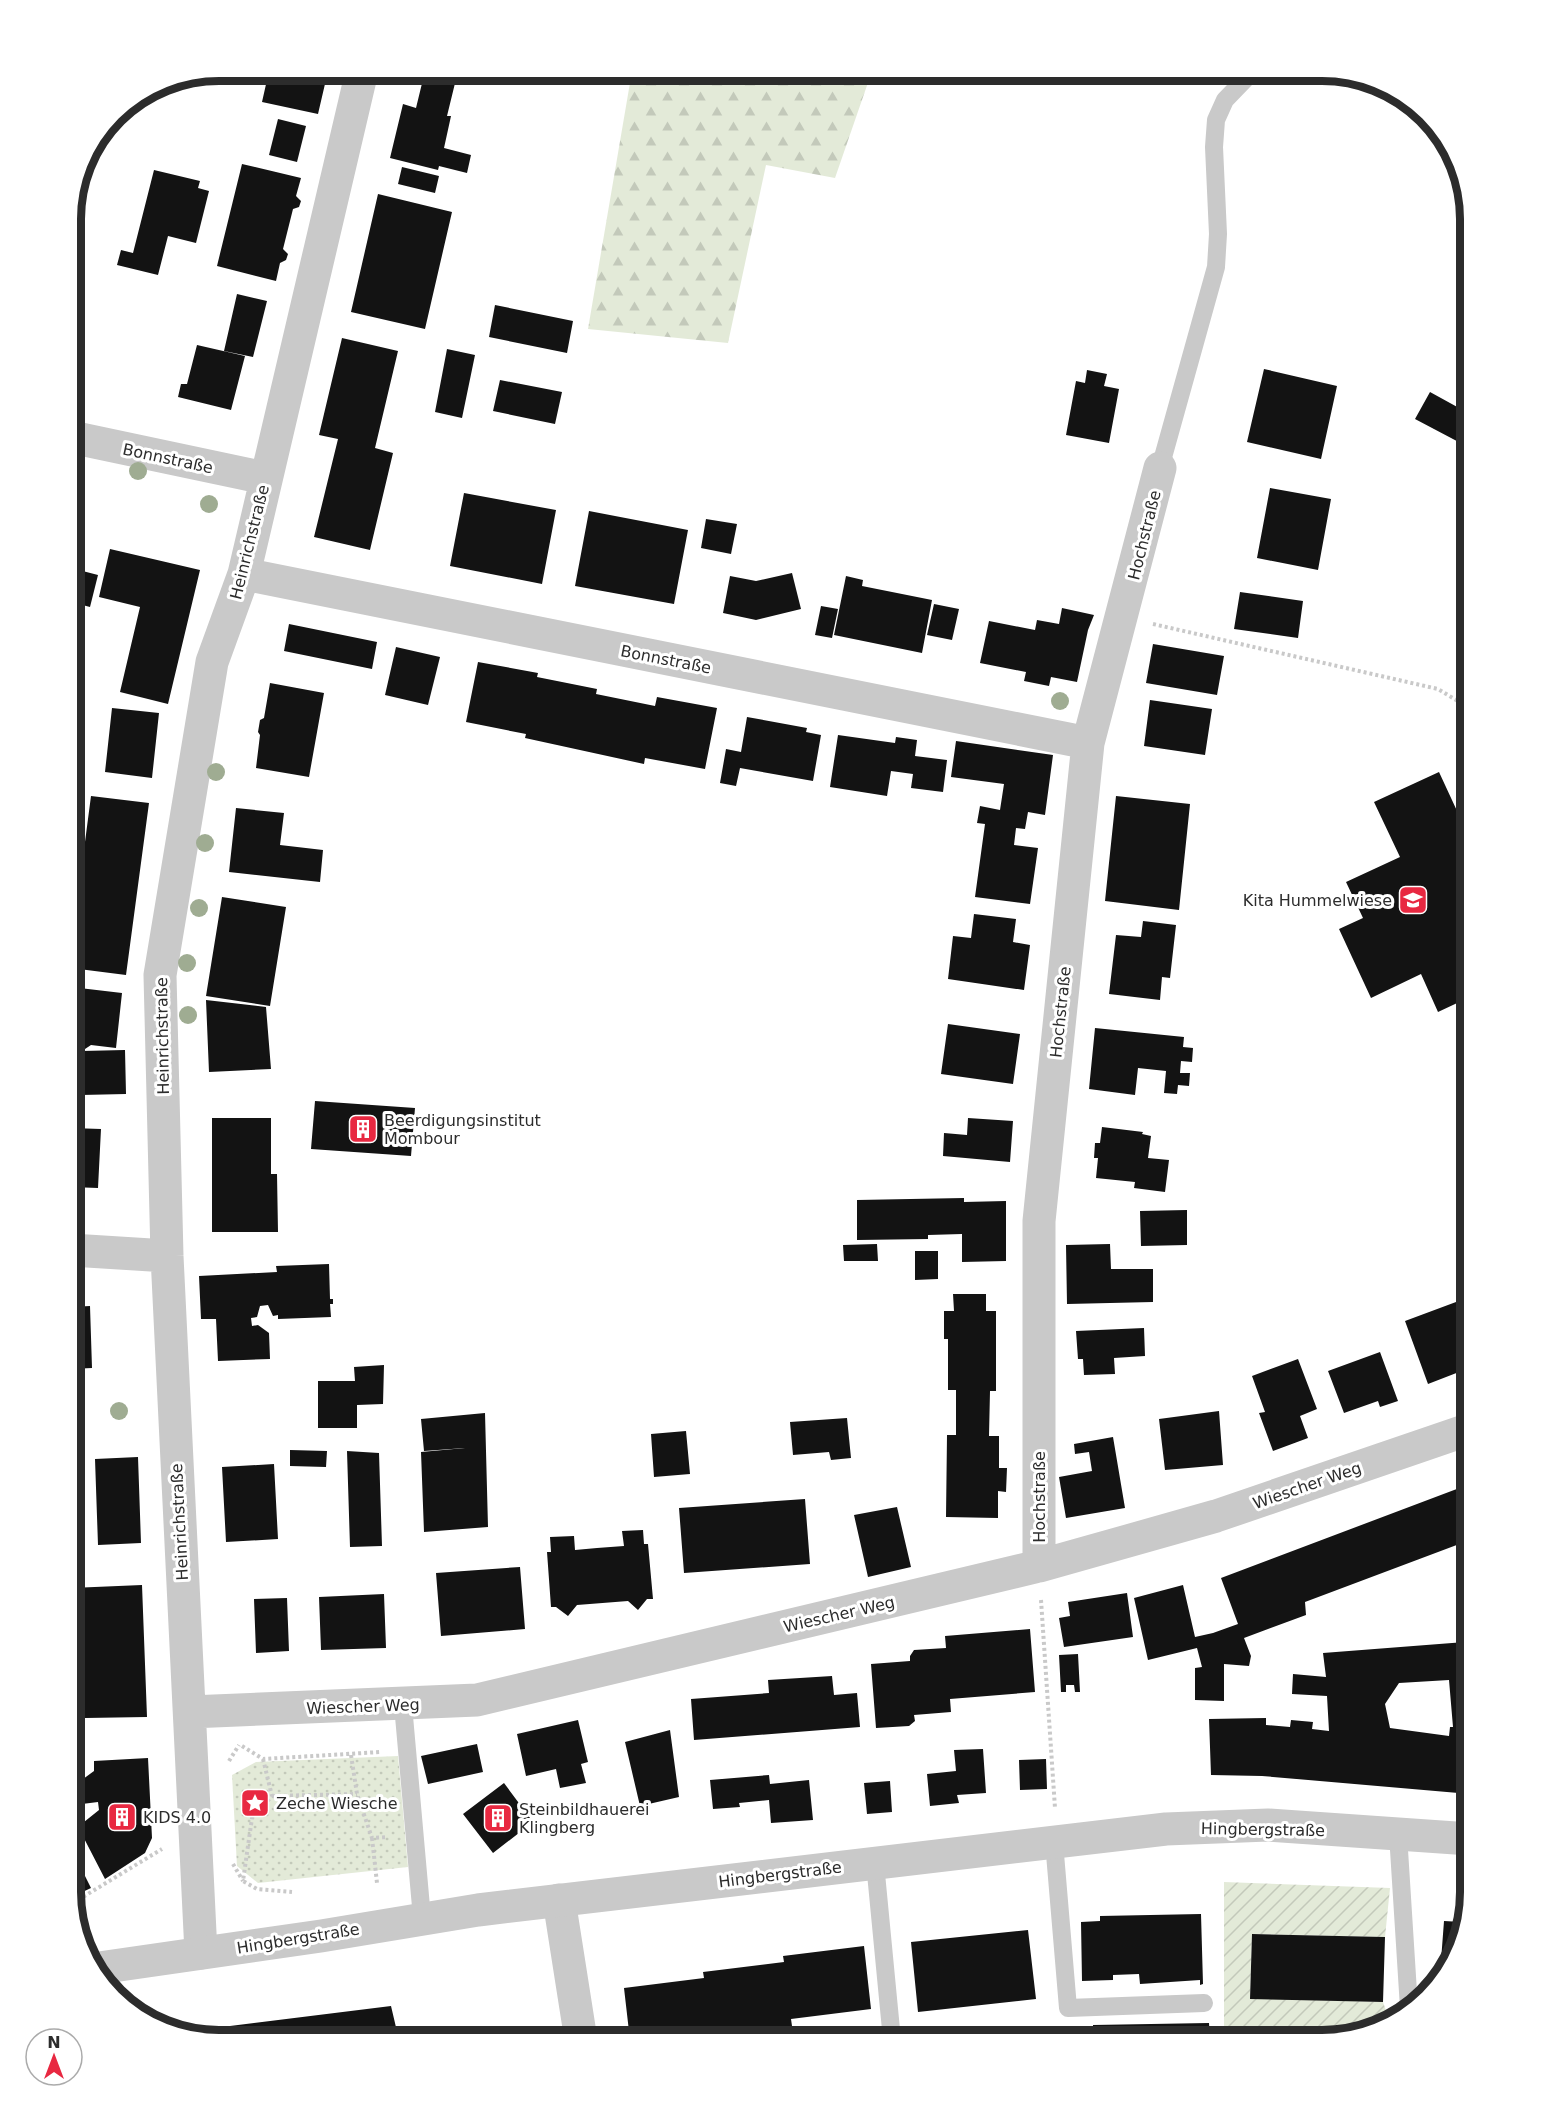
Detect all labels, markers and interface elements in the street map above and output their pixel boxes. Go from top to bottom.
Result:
street label: Bonnstraße [121,440,215,477]
street label: Heinrichstraße [226,483,273,601]
street label: Hochstraße [1124,488,1165,582]
street label: Bonnstraße [619,641,713,678]
school or university icon: Kita Hummelwiese [1397,884,1429,916]
place label: Kita Hummelwiese [1243,891,1392,910]
street label: Hochstraße [1046,965,1075,1059]
street label: Heinrichstraße [152,977,173,1095]
place label: Beerdigungsinstitut Mombour [384,1111,541,1148]
building icon: Beerdigungsinstitut Mombour [347,1113,379,1145]
street label: Hochstraße [1030,1451,1049,1543]
street label: Wiescher Weg [1250,1458,1364,1513]
street label: Heinrichstraße [167,1463,192,1581]
street label: Wiescher Weg [782,1592,897,1637]
street label: Wiescher Weg [306,1695,420,1718]
place icon: Zeche Wiesche [239,1787,271,1819]
place label: Zeche Wiesche [276,1794,398,1813]
place label: Steinbildhauerei Klingberg [519,1800,650,1837]
building icon: KIDS 4.0 [106,1801,138,1833]
building icon: Steinbildhauerei Klingberg [482,1802,514,1834]
place label: KIDS 4.0 [143,1808,211,1827]
street label: Hingbergstraße [1201,1819,1325,1840]
street label: Hingbergstraße [717,1858,843,1891]
street label: Hingbergstraße [235,1919,361,1958]
north arrow [24,2027,84,2087]
text: N [47,2033,61,2052]

